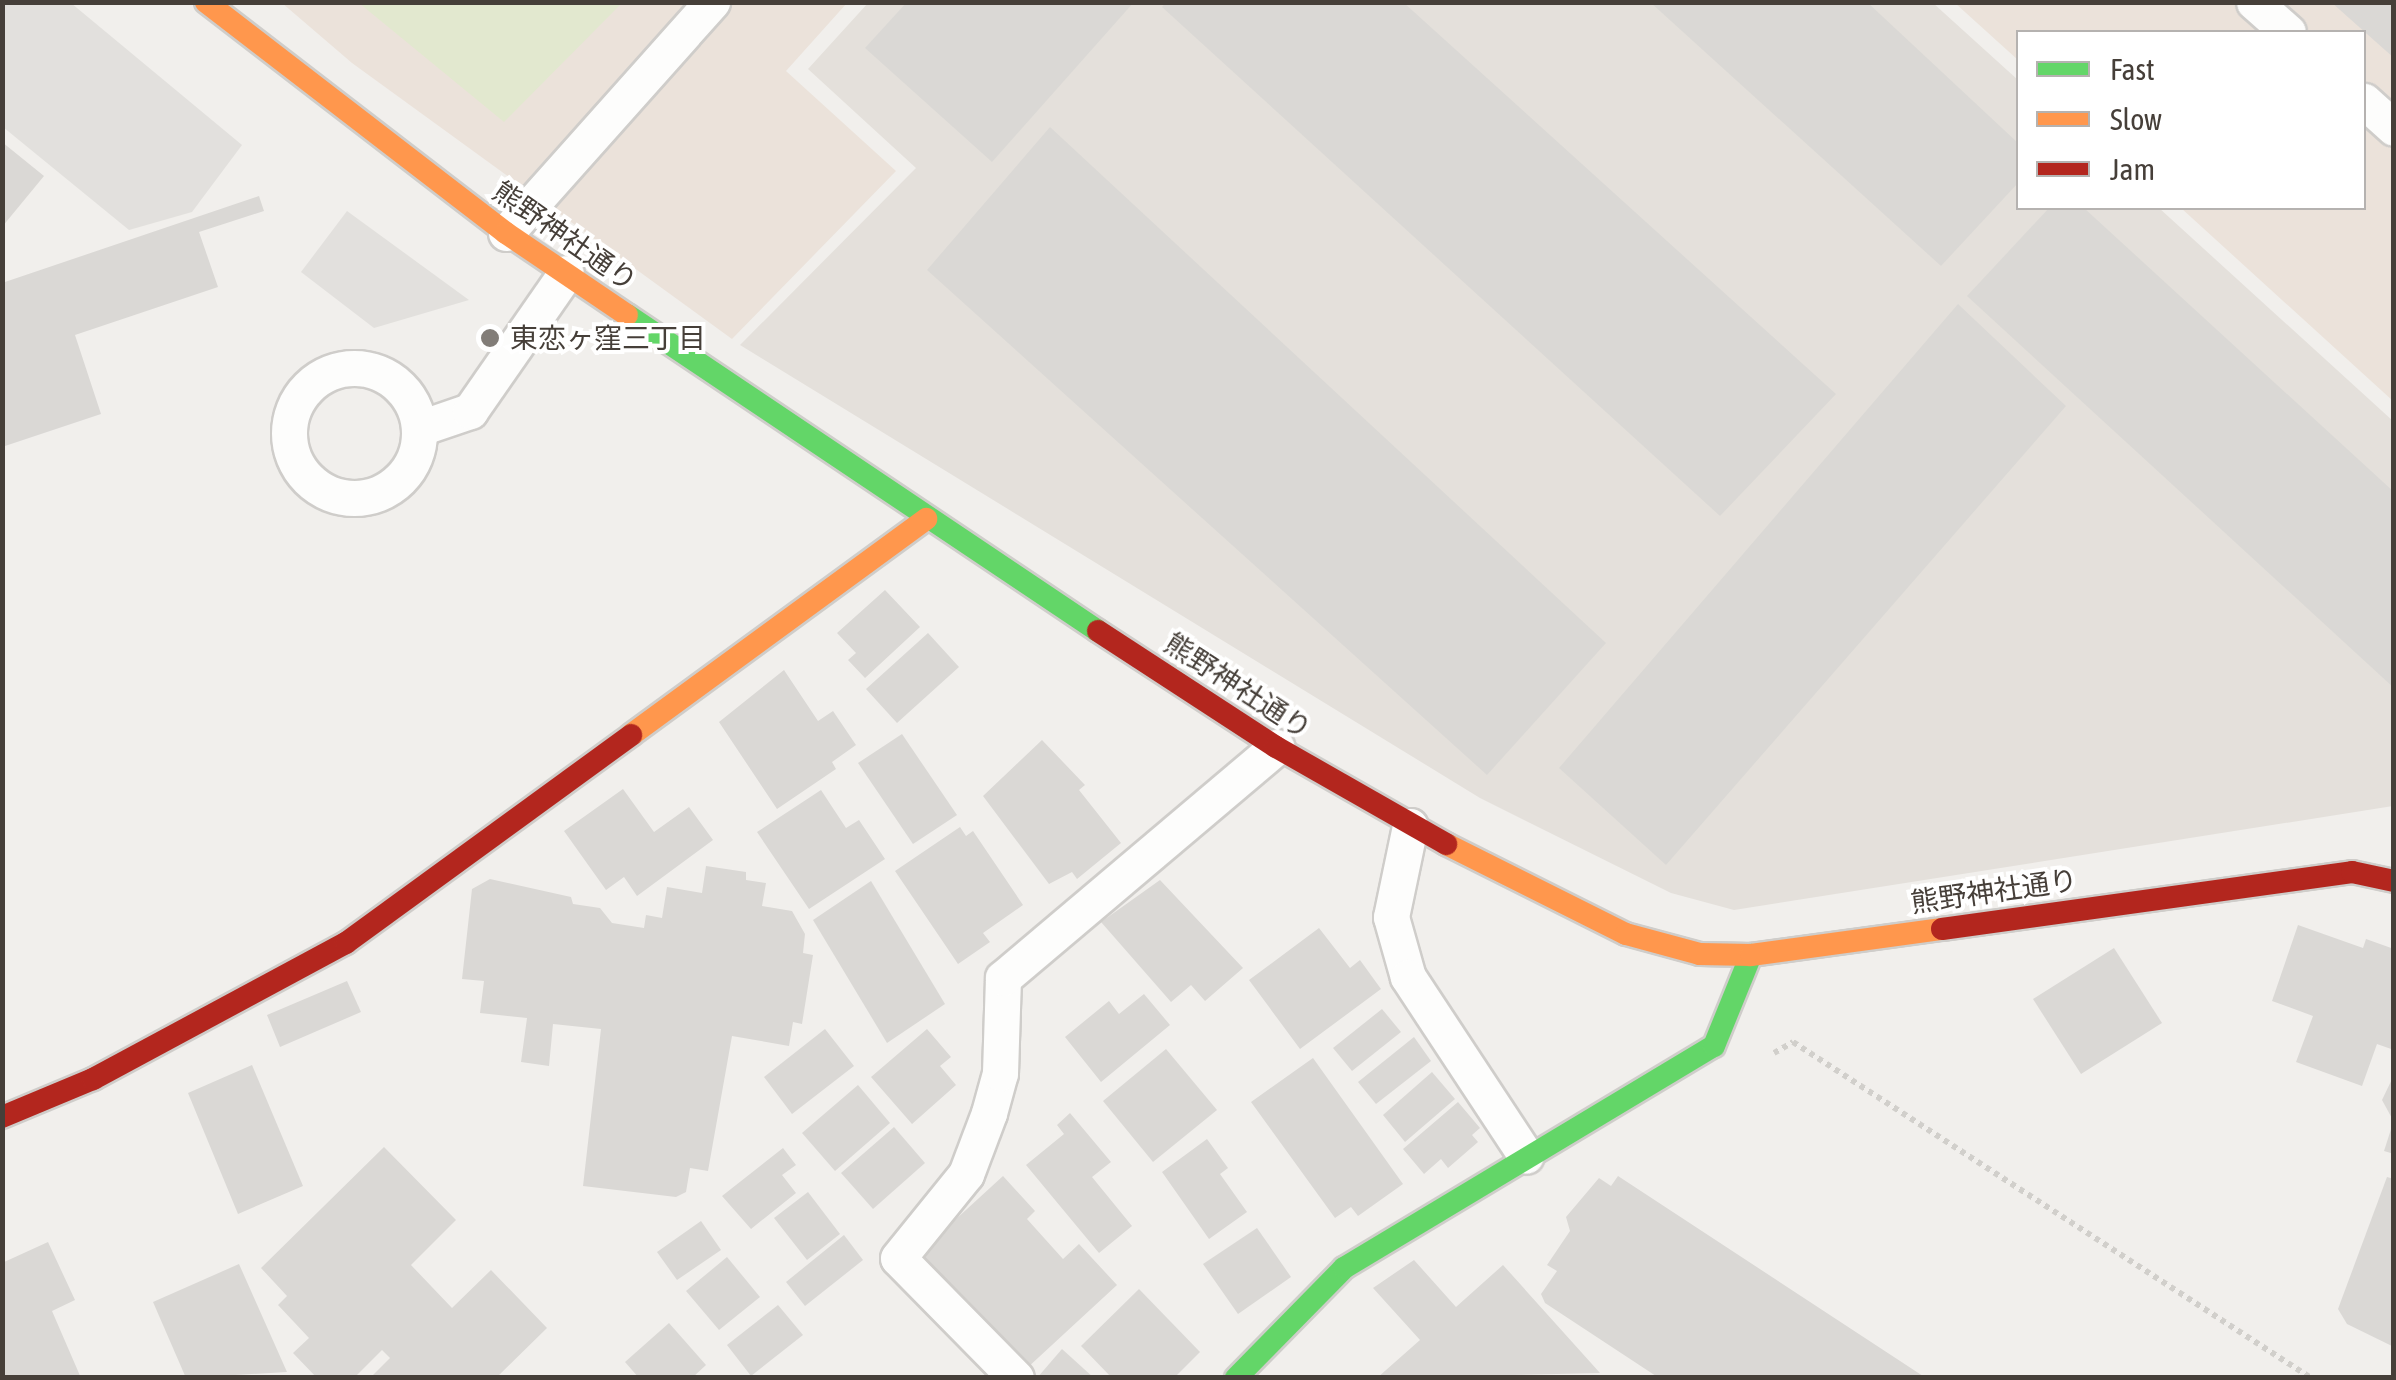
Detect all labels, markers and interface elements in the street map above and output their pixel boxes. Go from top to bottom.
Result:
legend [2016,30,2366,210]
text: Fast [2110,52,2155,86]
text: Slow [2110,102,2162,136]
text: Jam [2110,152,2155,186]
street label: 熊野神社通り [487,174,643,298]
place label: 東恋ヶ窪三丁目 [510,321,706,355]
marker: 東恋ヶ窪三丁目 [479,327,501,349]
street label: 熊野神社通り [1158,626,1318,746]
street label: 熊野神社通り [1908,863,2080,919]

